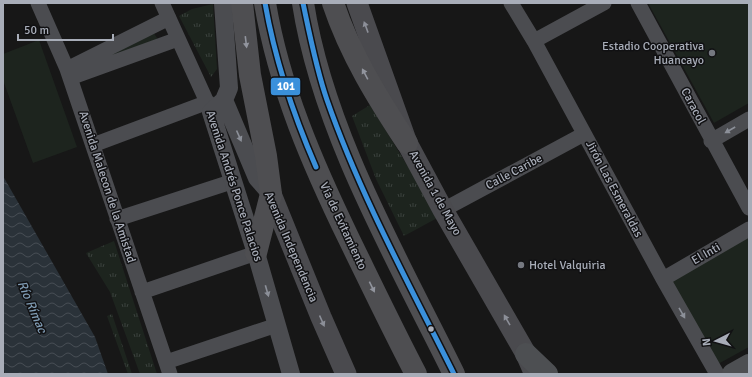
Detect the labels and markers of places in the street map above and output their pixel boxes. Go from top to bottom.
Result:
place label: Estadio Cooperativa Huancayo [602,39,704,68]
marker: Estadio Cooperativa Huancayo [707,48,717,58]
place label: Hotel Valquiria [529,258,606,273]
marker: Hotel Valquiria [516,260,526,270]
unlabelled marker [426,324,436,334]

